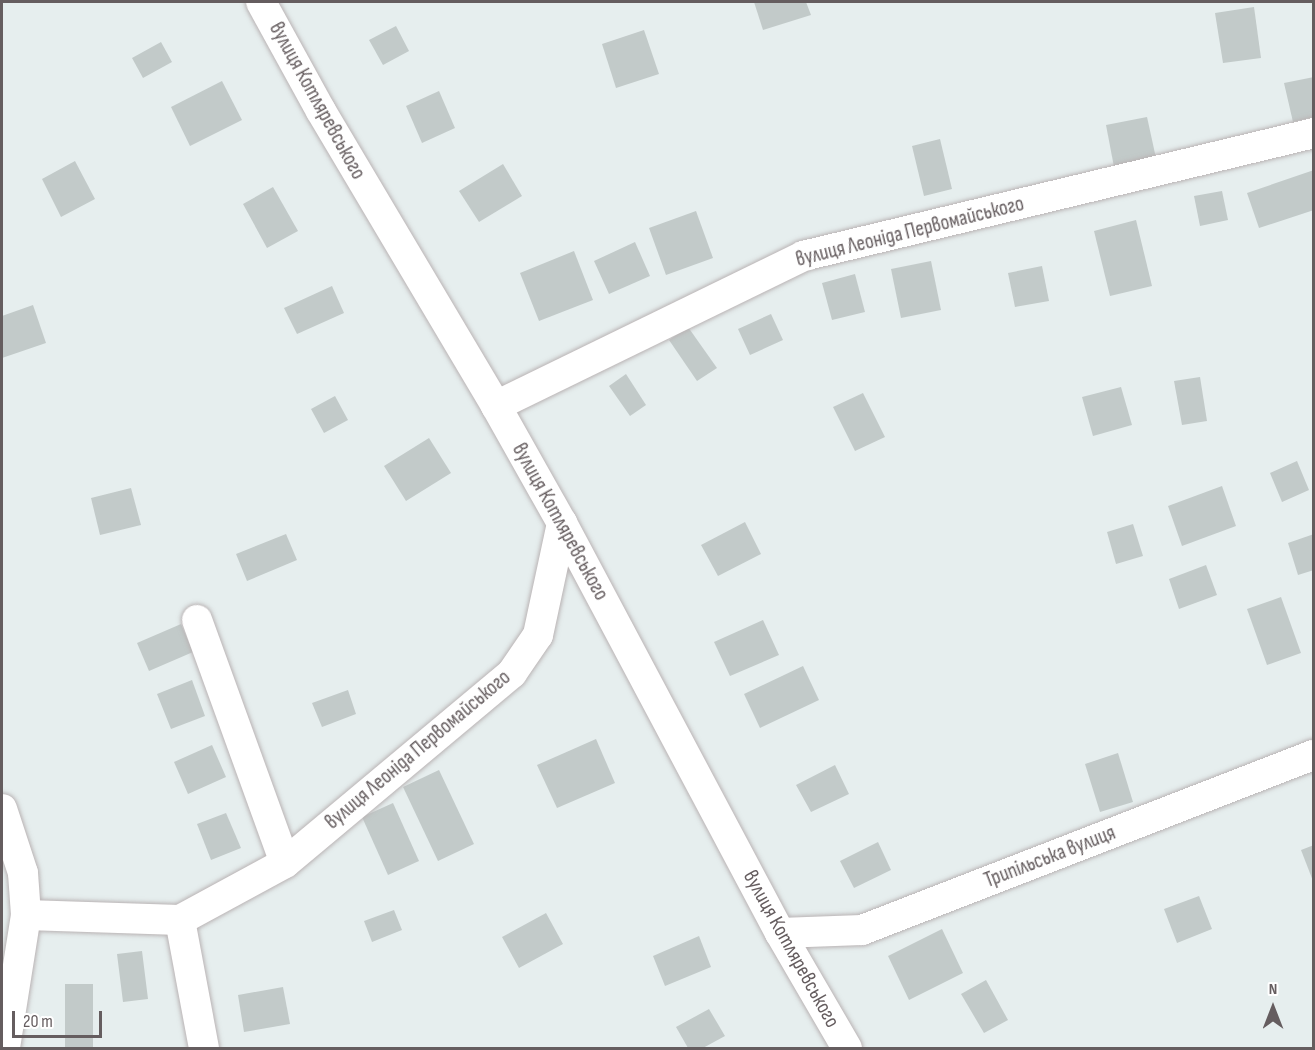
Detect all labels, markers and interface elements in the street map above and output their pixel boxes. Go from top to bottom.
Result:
street label: вулиця Котляревського [263,18,371,184]
street label: вулиця Леоніда Первомайського [793,191,1027,273]
street label: вулиця Котляревського [506,439,614,605]
street label: вулиця Леоніда Первомайського [320,665,516,835]
street label: Трипільська вулиця [981,820,1119,894]
street label: вулиця Котляревського [737,866,845,1032]
north arrow [1243,978,1303,1038]
text: N [1269,980,1277,999]
scale bar [15,999,105,1037]
text: 20 m [23,1011,53,1032]

